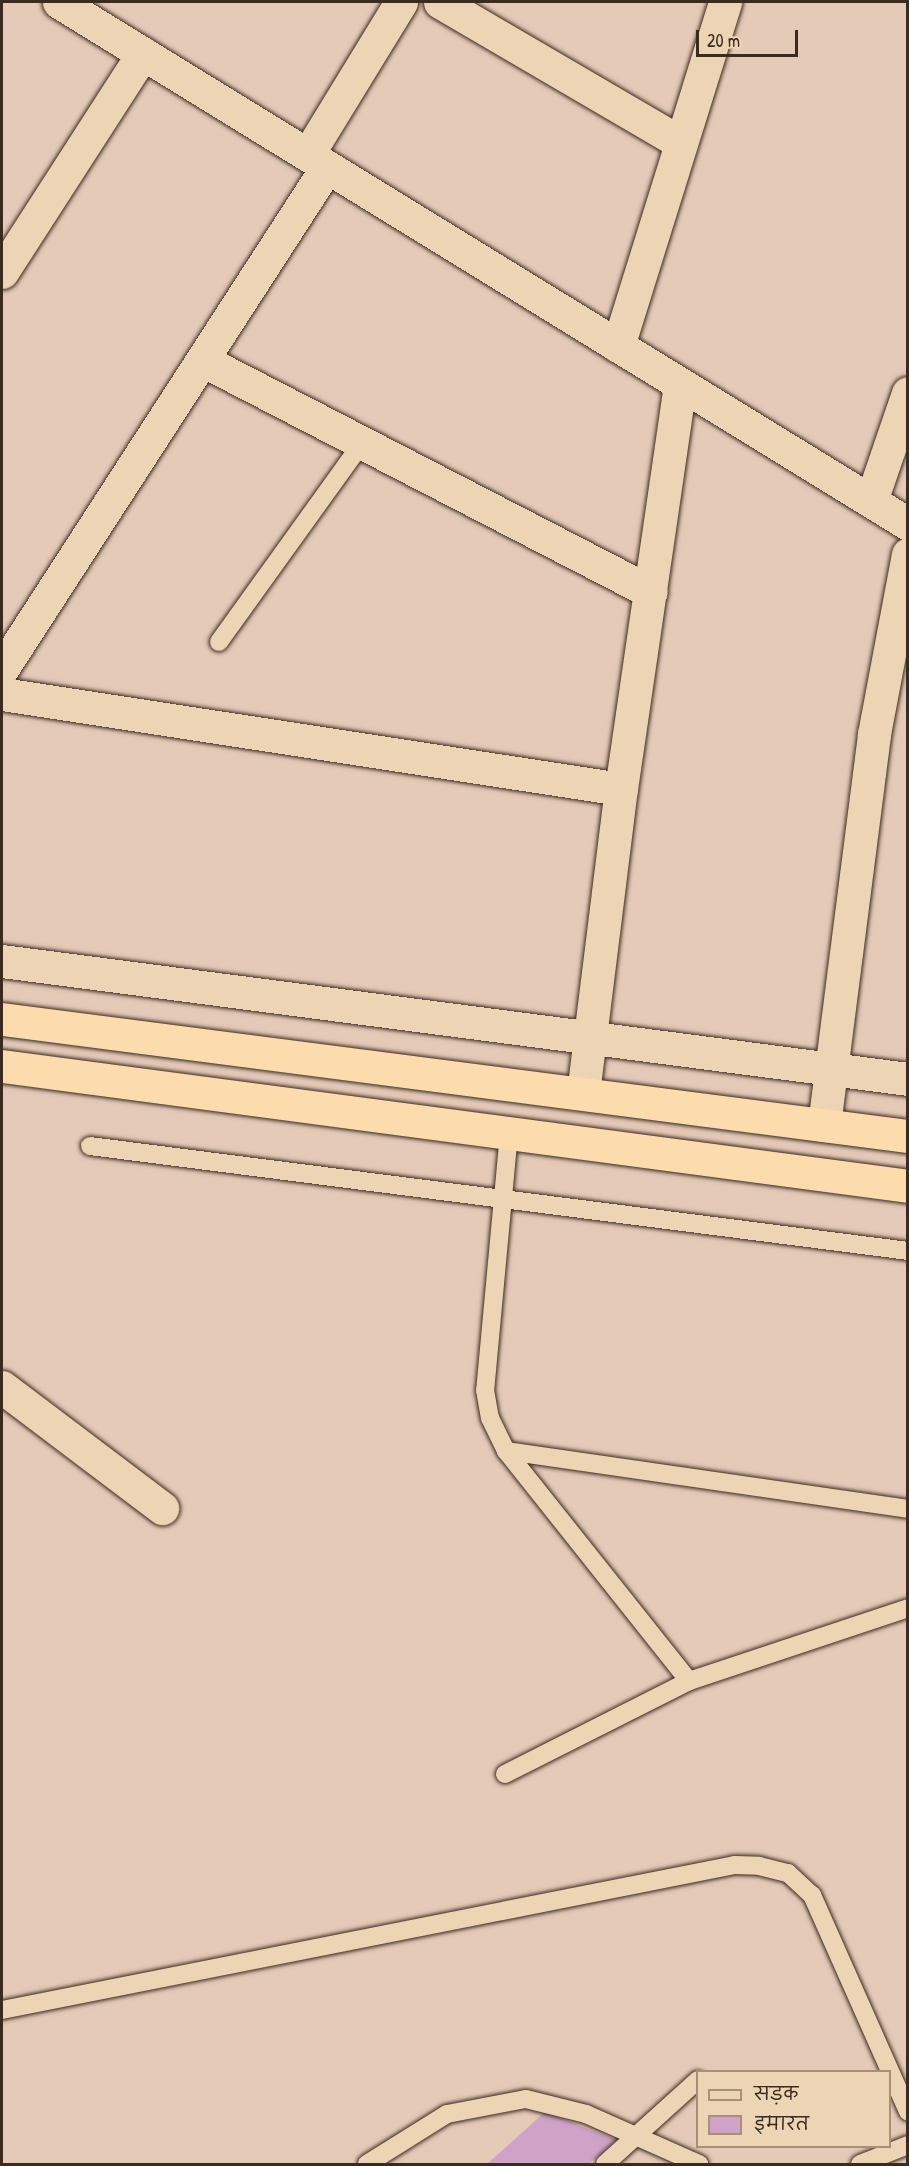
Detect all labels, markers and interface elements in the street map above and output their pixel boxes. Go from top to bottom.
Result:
scale bar [699,18,801,56]
text: 20 m [707,28,740,53]
legend [696,2070,891,2148]
text: सड़क [754,2081,798,2106]
text: इमारत [754,2111,809,2136]

